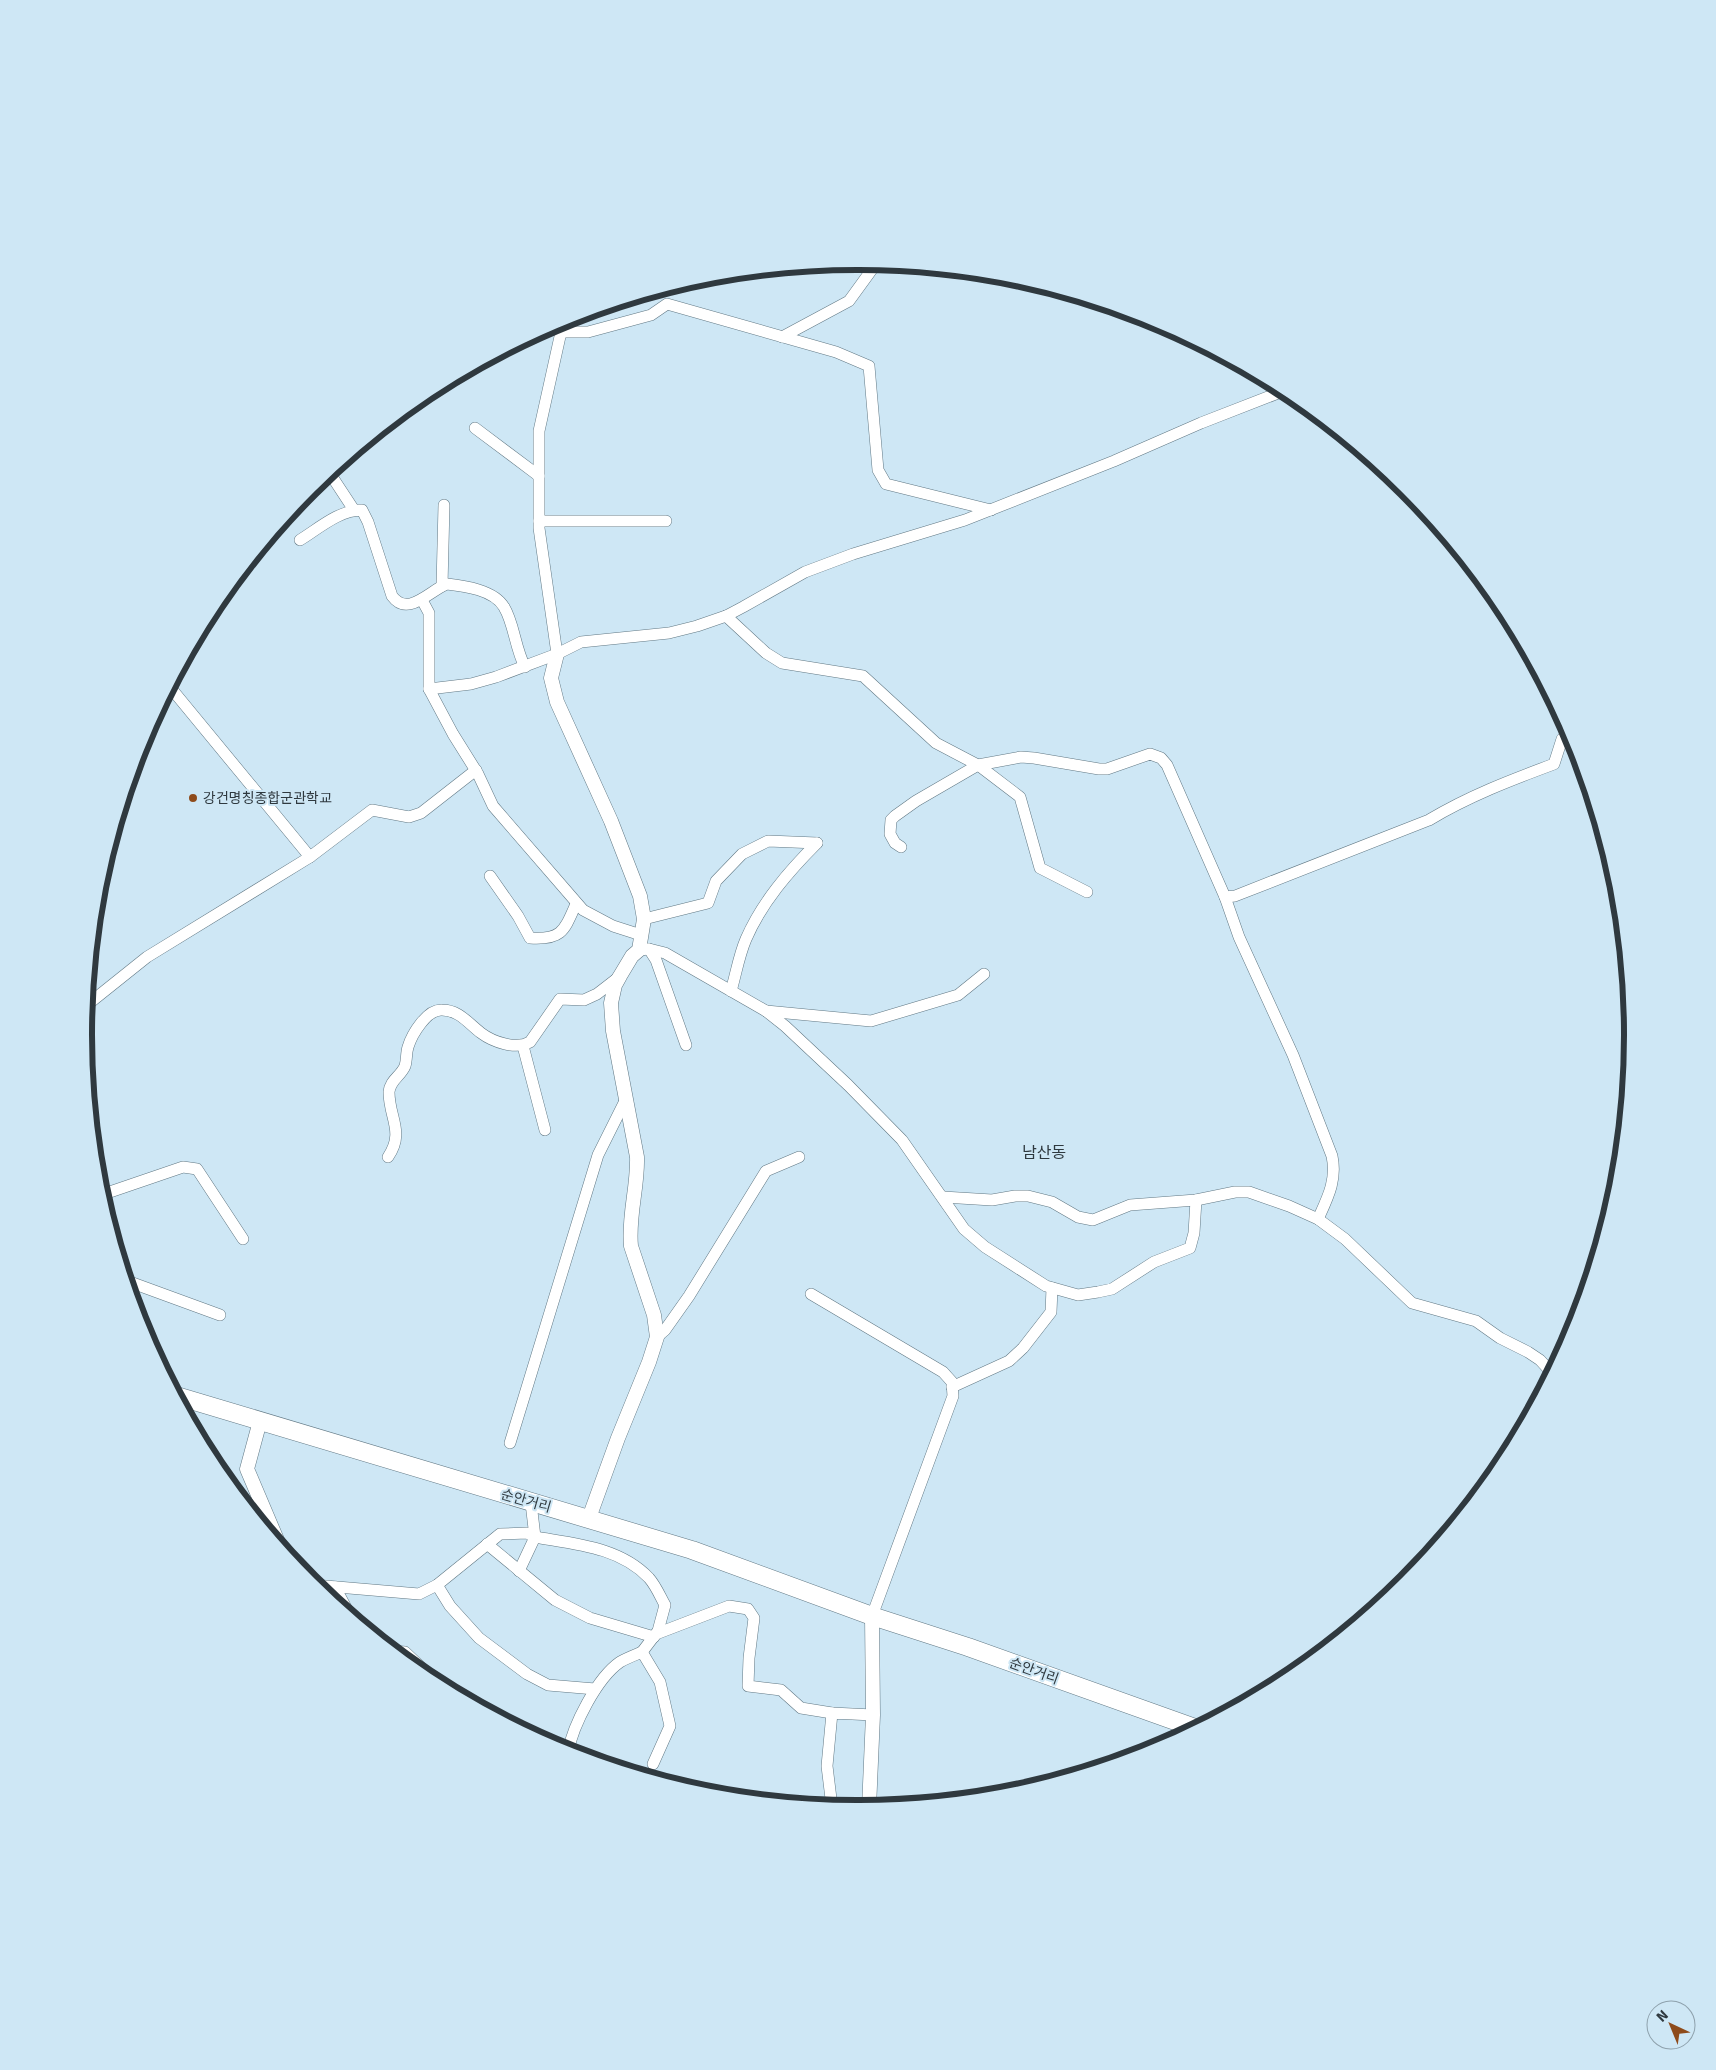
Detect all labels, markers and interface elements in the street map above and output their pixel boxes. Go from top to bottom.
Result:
place label: 강건명칭종합군관학교 [203,790,332,807]
marker: 강건명칭종합군관학교 [187,792,199,804]
district label: 남산동 [1022,1143,1066,1163]
street label: 순안거리 [499,1486,553,1516]
street label: 순안거리 [1007,1654,1061,1688]
north arrow [1646,2000,1696,2050]
text: N [1653,2007,1672,2026]

